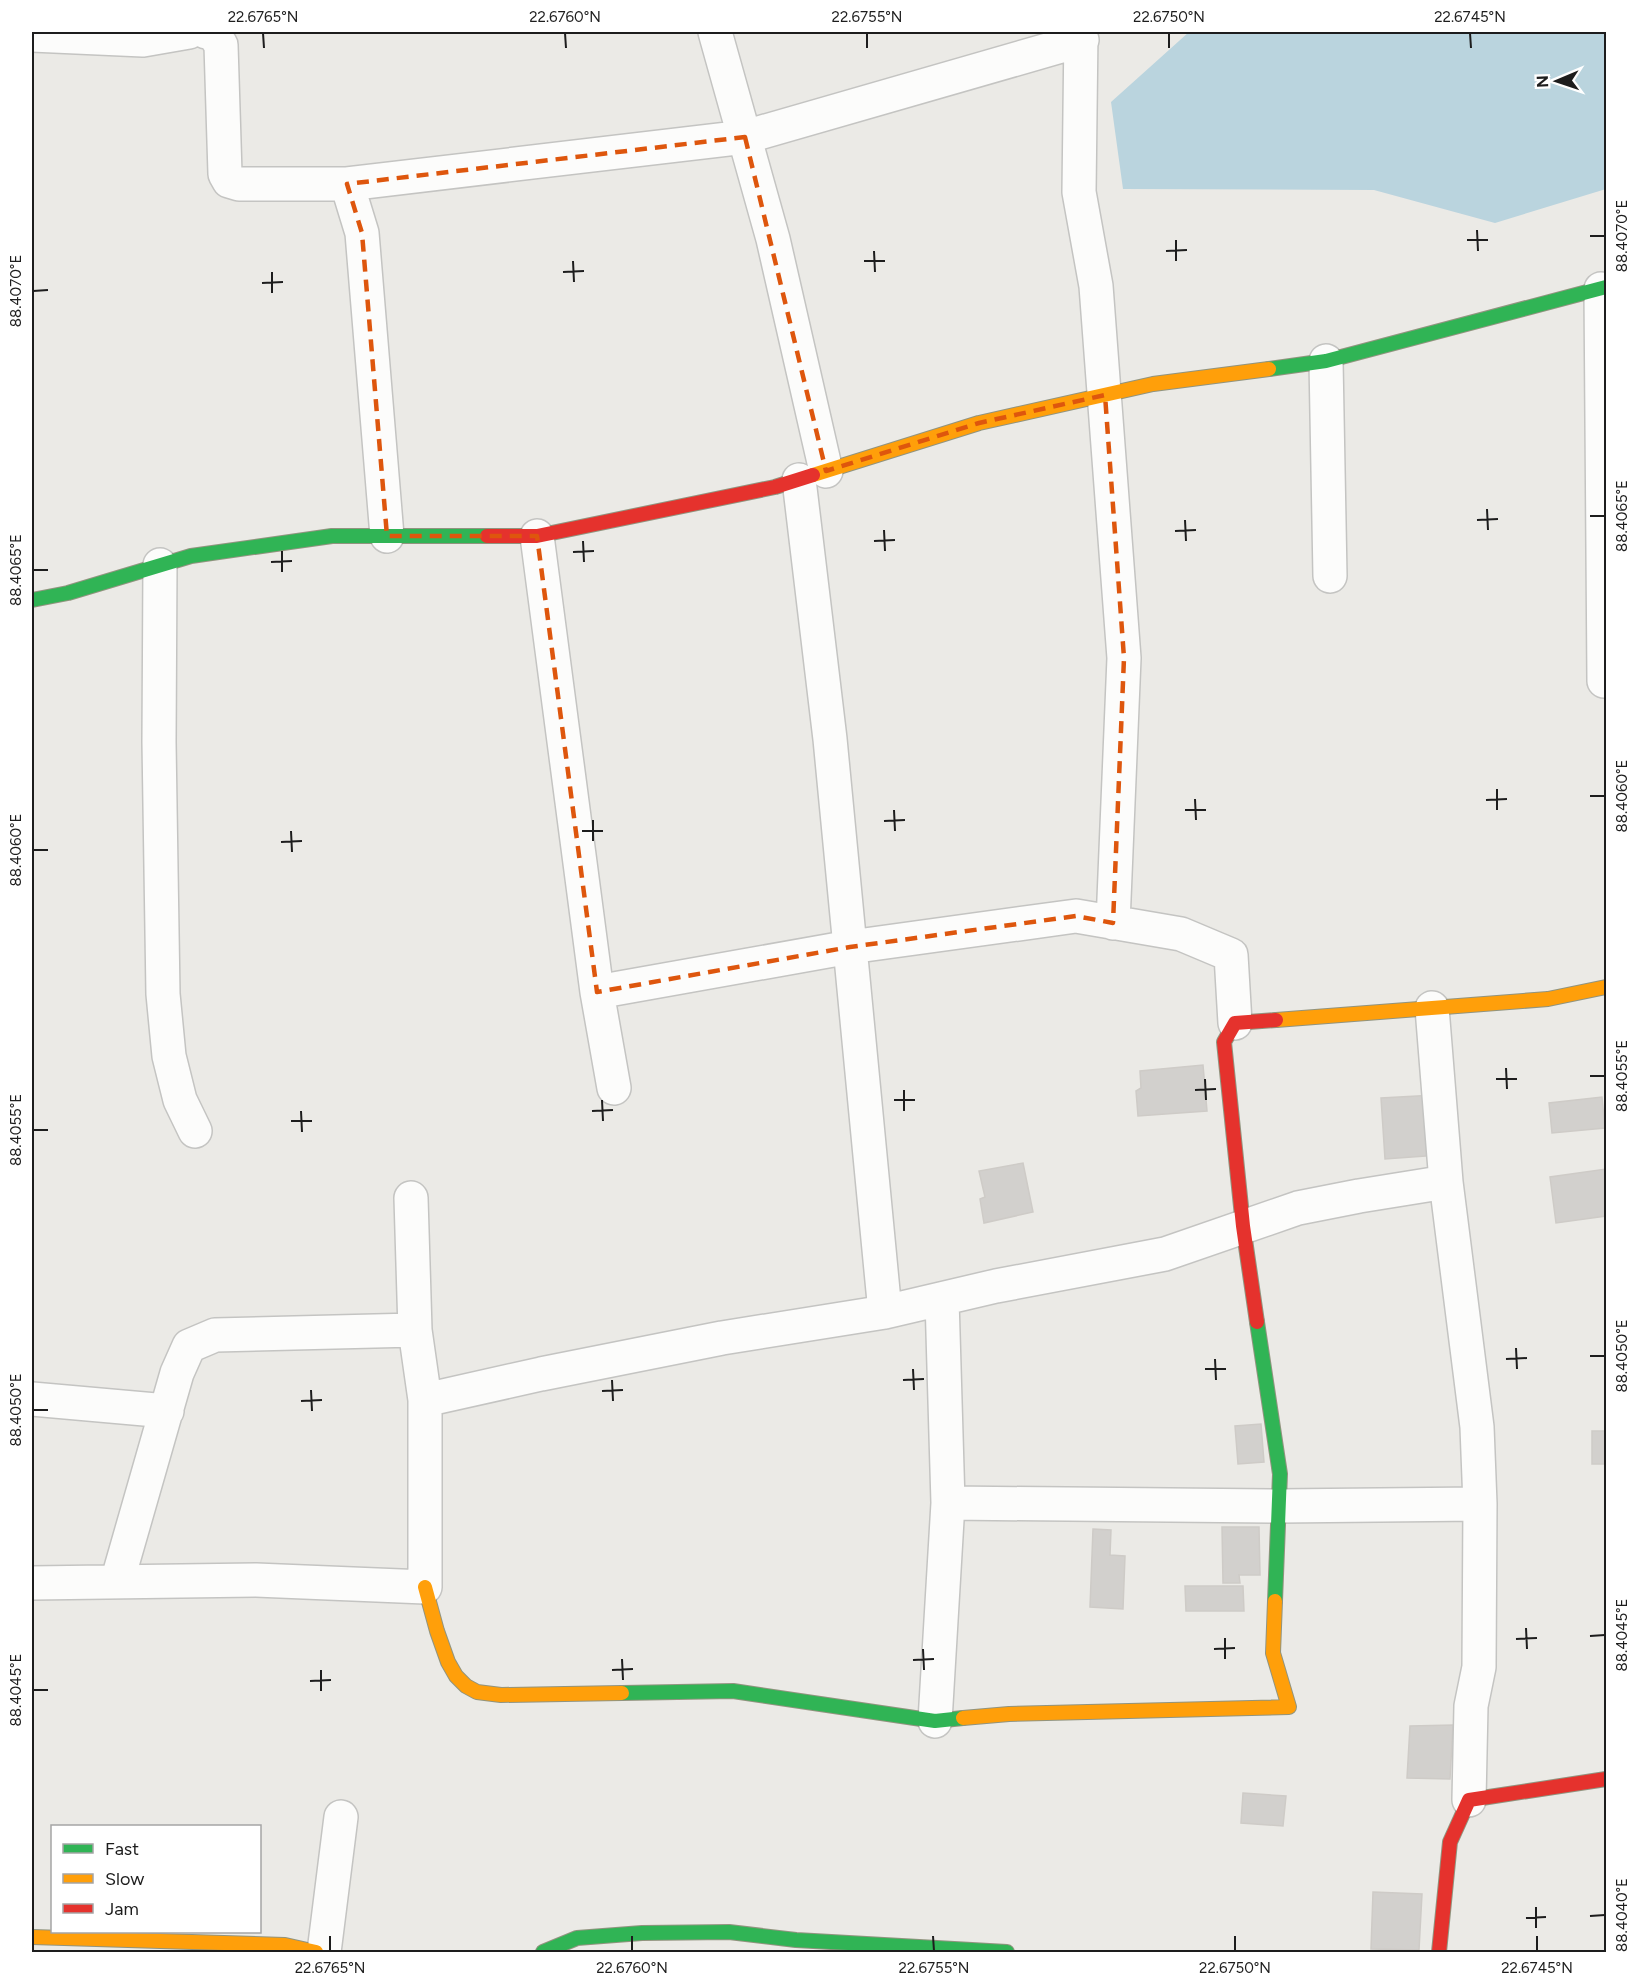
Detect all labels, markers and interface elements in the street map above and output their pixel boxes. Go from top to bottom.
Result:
text: 22.6765°N [228,8,298,26]
text: 22.6760°N [529,8,601,26]
text: 22.6755°N [832,8,902,26]
text: 22.6750°N [1133,8,1205,26]
text: 22.6745°N [1434,8,1506,26]
north arrow [1527,51,1587,111]
text: N [1533,75,1552,88]
text: 88.4070°E [1613,200,1631,272]
text: 88.4070°E [7,255,25,327]
text: 88.4065°E [1613,480,1631,552]
text: 88.4065°E [7,534,25,606]
text: 88.4060°E [1613,760,1631,833]
text: 88.4060°E [7,814,25,887]
text: 88.4055°E [1613,1040,1631,1112]
text: 88.4055°E [7,1094,25,1166]
text: 88.4050°E [1613,1319,1631,1393]
text: 88.4050°E [7,1373,25,1447]
text: 88.4045°E [1613,1599,1631,1671]
text: 88.4045°E [7,1654,25,1726]
legend [51,1825,261,1933]
text: Fast [105,1838,139,1860]
text: Slow [105,1868,144,1890]
text: 88.4040°E [1613,1878,1631,1952]
text: Jam [105,1898,139,1920]
text: 22.6765°N [295,1959,365,1977]
text: 22.6760°N [596,1959,668,1977]
text: 22.6755°N [899,1959,969,1977]
text: 22.6750°N [1199,1959,1271,1977]
text: 22.6745°N [1501,1959,1573,1977]

